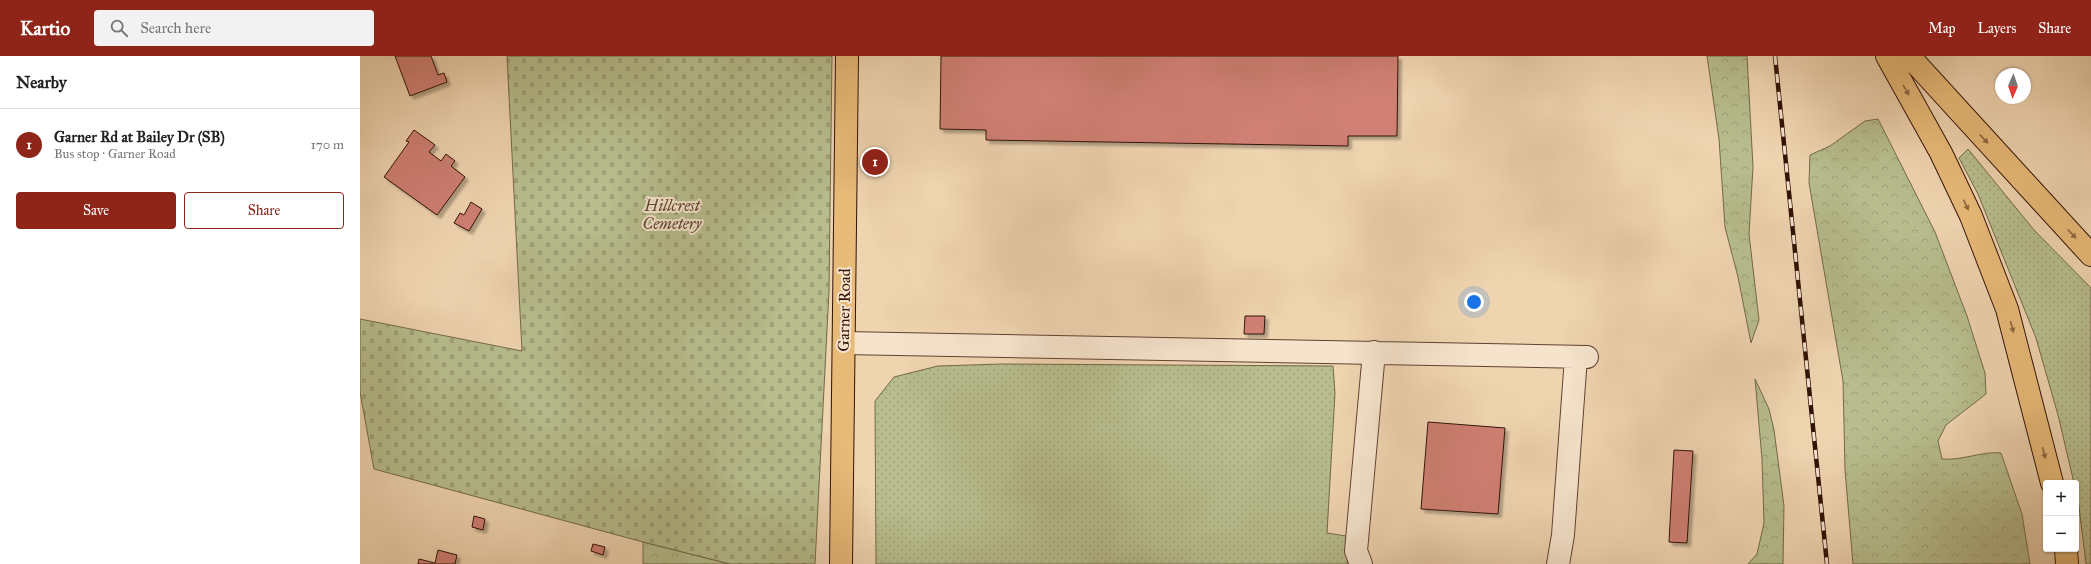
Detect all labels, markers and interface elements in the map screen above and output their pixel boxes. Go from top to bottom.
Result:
search box [94,10,374,46]
text: Kartio [20,17,70,40]
icon: search [108,17,130,39]
text: Search here [140,19,211,37]
text: Map [1928,20,1956,37]
text: Layers [1978,20,2016,37]
text: Share [2038,20,2071,37]
north arrow [1995,68,2031,104]
text: Nearby [16,72,67,93]
one-way arrow [1903,84,1910,96]
text: Garner Rd at Bailey Dr (SB) [54,128,225,146]
one-way arrow [1979,134,1989,144]
text: 1 [26,137,32,153]
text: 170 m [311,137,344,153]
text: Bus stop · Garner Road [54,146,176,162]
pin: 1 [862,147,888,177]
button: Save [16,192,176,229]
button: Share [184,192,344,229]
park label: Hillcrest Cemetery [643,196,702,233]
one-way arrow [1963,200,1969,211]
one-way arrow [2067,230,2076,239]
street label: Garner Road [834,268,854,352]
your location [1464,292,1484,312]
one-way arrow [2009,321,2015,333]
one-way arrow [2042,446,2048,459]
map controls [2043,480,2079,552]
button: + [2043,480,2079,516]
button: − [2043,516,2079,552]

